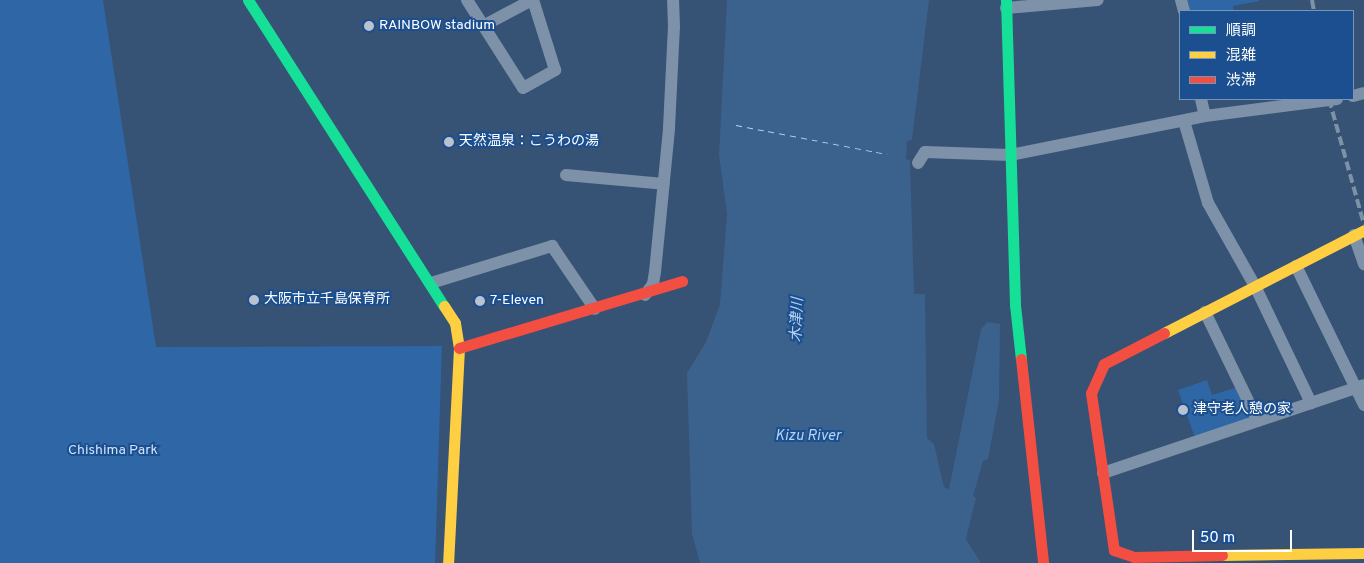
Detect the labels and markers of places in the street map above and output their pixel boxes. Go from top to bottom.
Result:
place label: RAINBOW stadium [379,18,495,34]
marker: RAINBOW stadium [363,20,375,32]
place label: 天然温泉：こうわの湯 [459,134,599,150]
marker: 天然温泉：こうわの湯 [443,136,455,148]
place label: 大阪市立千島保育所 [264,292,390,308]
place label: 7-Eleven [490,293,544,309]
marker: 大阪市立千島保育所 [248,294,260,306]
marker: 7-Eleven [474,295,486,307]
place label: 津守老人憩の家 [1193,402,1291,418]
marker: 津守老人憩の家 [1177,404,1189,416]

